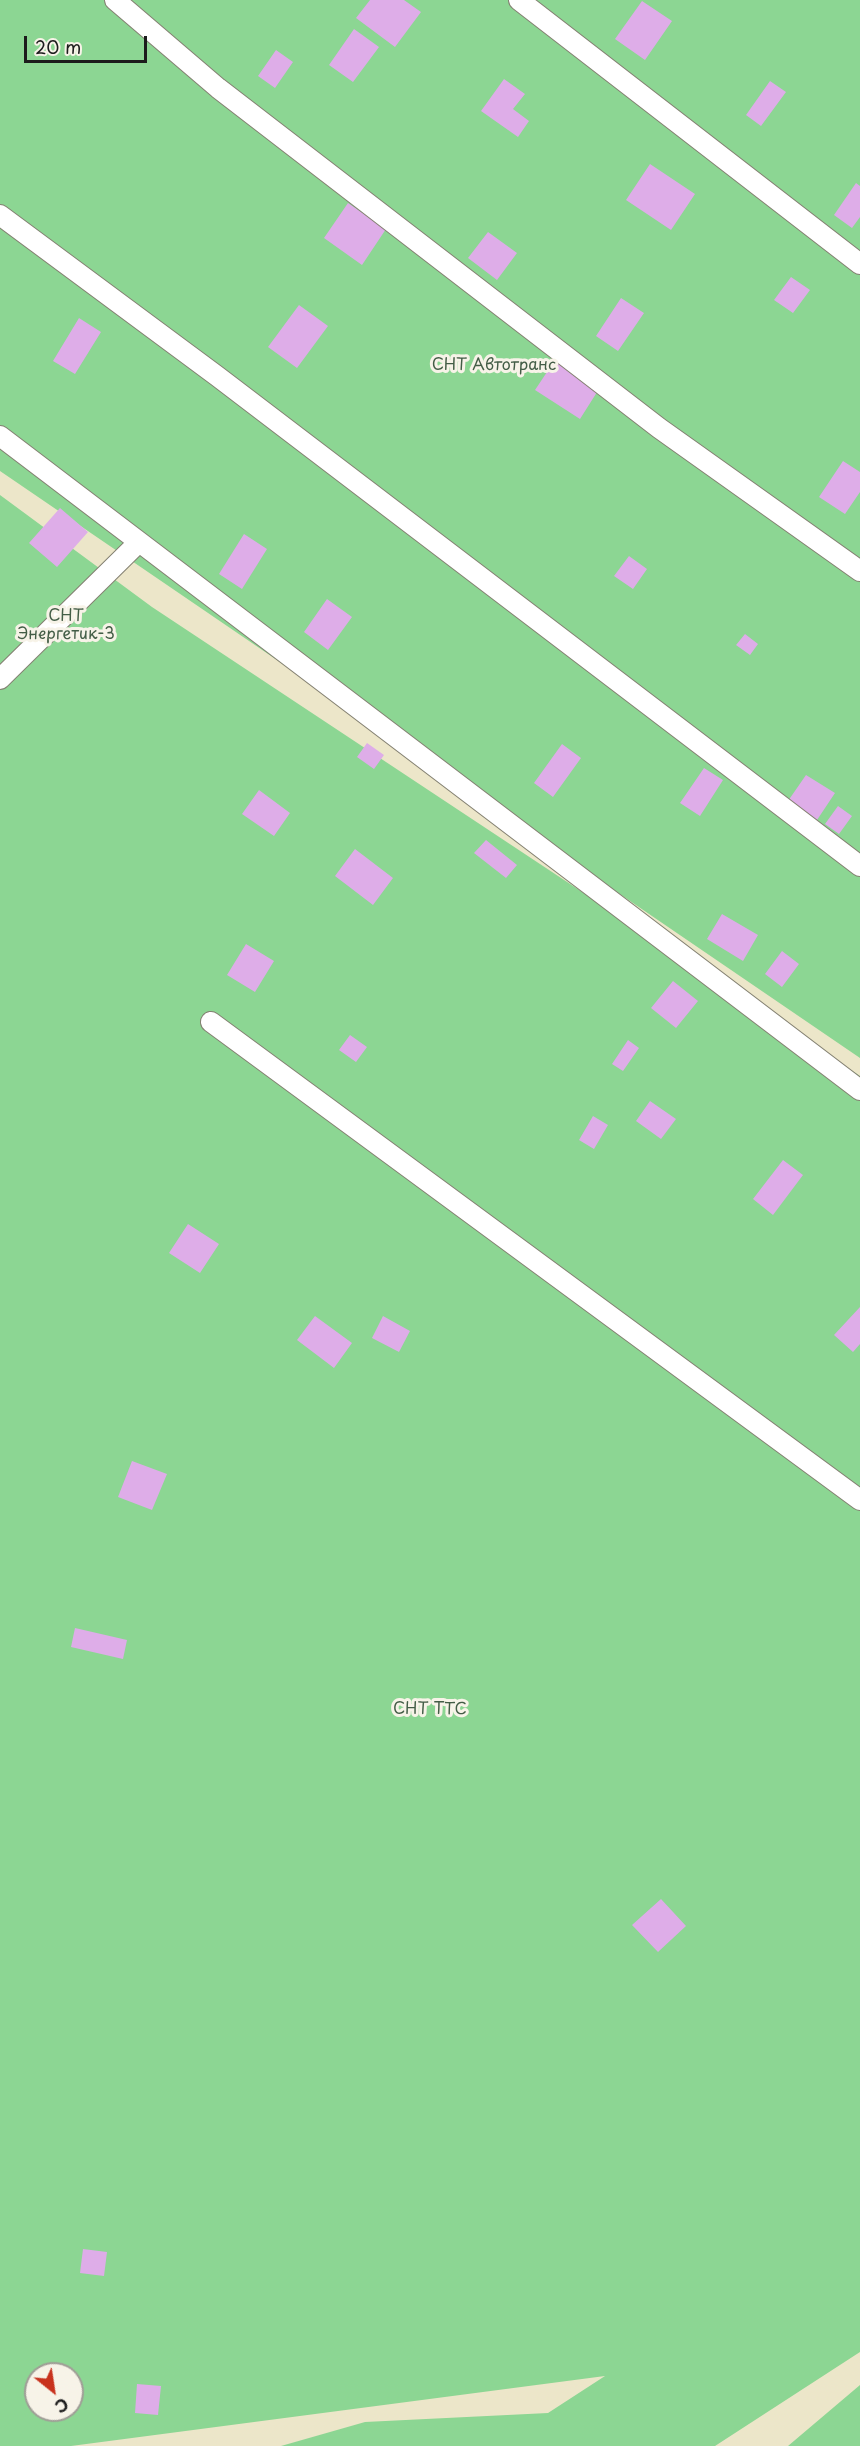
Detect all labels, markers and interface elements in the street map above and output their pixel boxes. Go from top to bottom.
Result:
scale bar [27,24,150,62]
text: 20 m [35,33,81,60]
park label: СНТ Автотранс [432,356,556,376]
park label: СНТ Энергетик-3 [17,607,115,645]
park label: СНТ ТТС [393,1700,467,1720]
north arrow [24,2362,84,2422]
text: С [51,2392,73,2419]

